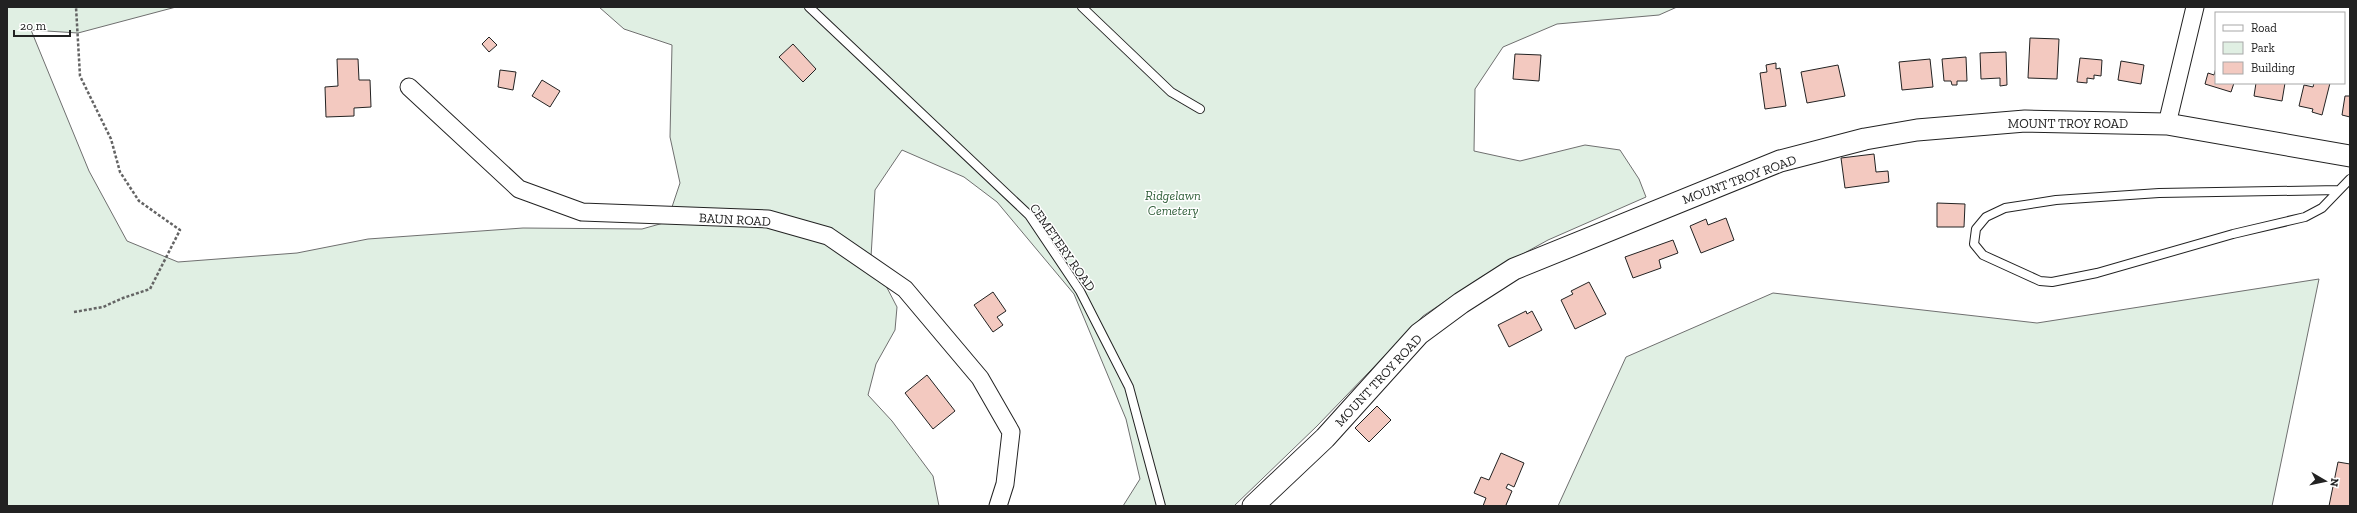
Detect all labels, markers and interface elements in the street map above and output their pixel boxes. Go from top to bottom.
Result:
scale bar [14,12,70,38]
legend [2215,12,2345,84]
text: 20 m [20,19,47,33]
text: Road [2251,21,2277,35]
text: Park [2251,41,2276,55]
text: Building [2251,61,2295,75]
street label: MOUNT TROY ROAD [2008,116,2128,131]
street label: MOUNT TROY ROAD [1680,152,1798,207]
park label: Ridgelawn Cemetery [1145,188,1201,218]
street label: CEMETERY ROAD [1027,201,1098,294]
street label: BAUN ROAD [699,210,771,229]
street label: MOUNT TROY ROAD [1332,331,1425,429]
north arrow [2305,461,2345,501]
text: N [2327,477,2341,488]

